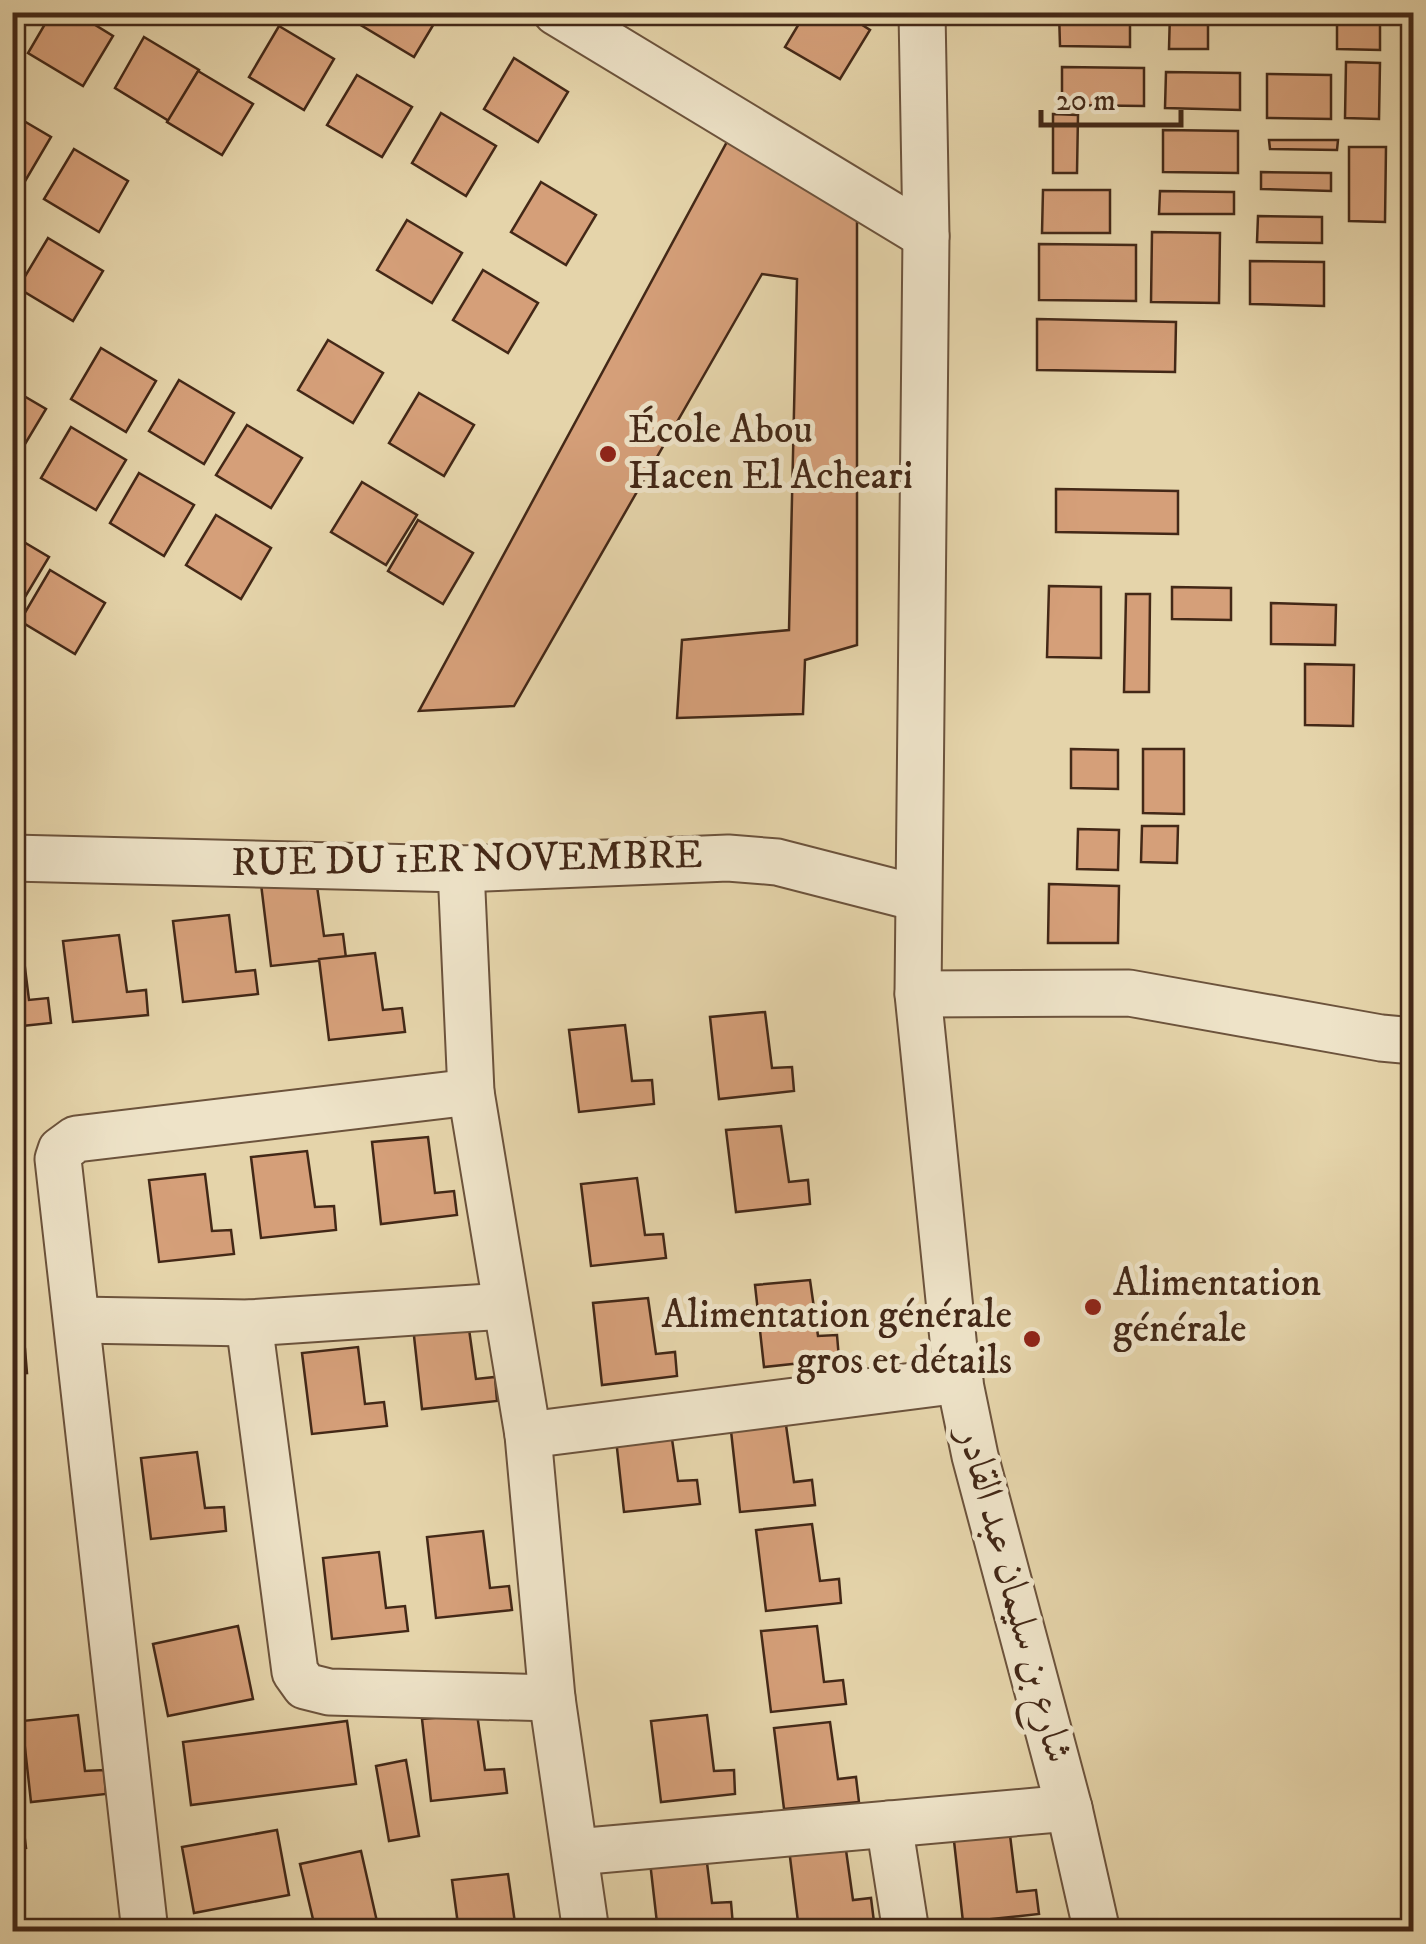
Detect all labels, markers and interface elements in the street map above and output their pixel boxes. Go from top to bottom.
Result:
scale bar [1041,65,1181,127]
text: 20 m [1056,83,1116,120]
place label: École Abou Hacen El Acheari [628,405,913,502]
marker: École Abou Hacen El Acheari [597,443,619,465]
street label: RUE DU 1ER NOVEMBRE [231,831,703,889]
place label: Alimentation générale [1113,1259,1321,1355]
place label: Alimentation générale gros et détails [662,1291,1012,1387]
marker: Alimentation générale [1082,1296,1104,1318]
marker: Alimentation générale gros et détails [1021,1328,1043,1350]
street label: شارع بن سليمان عبد القادر [938,1417,1083,1770]

